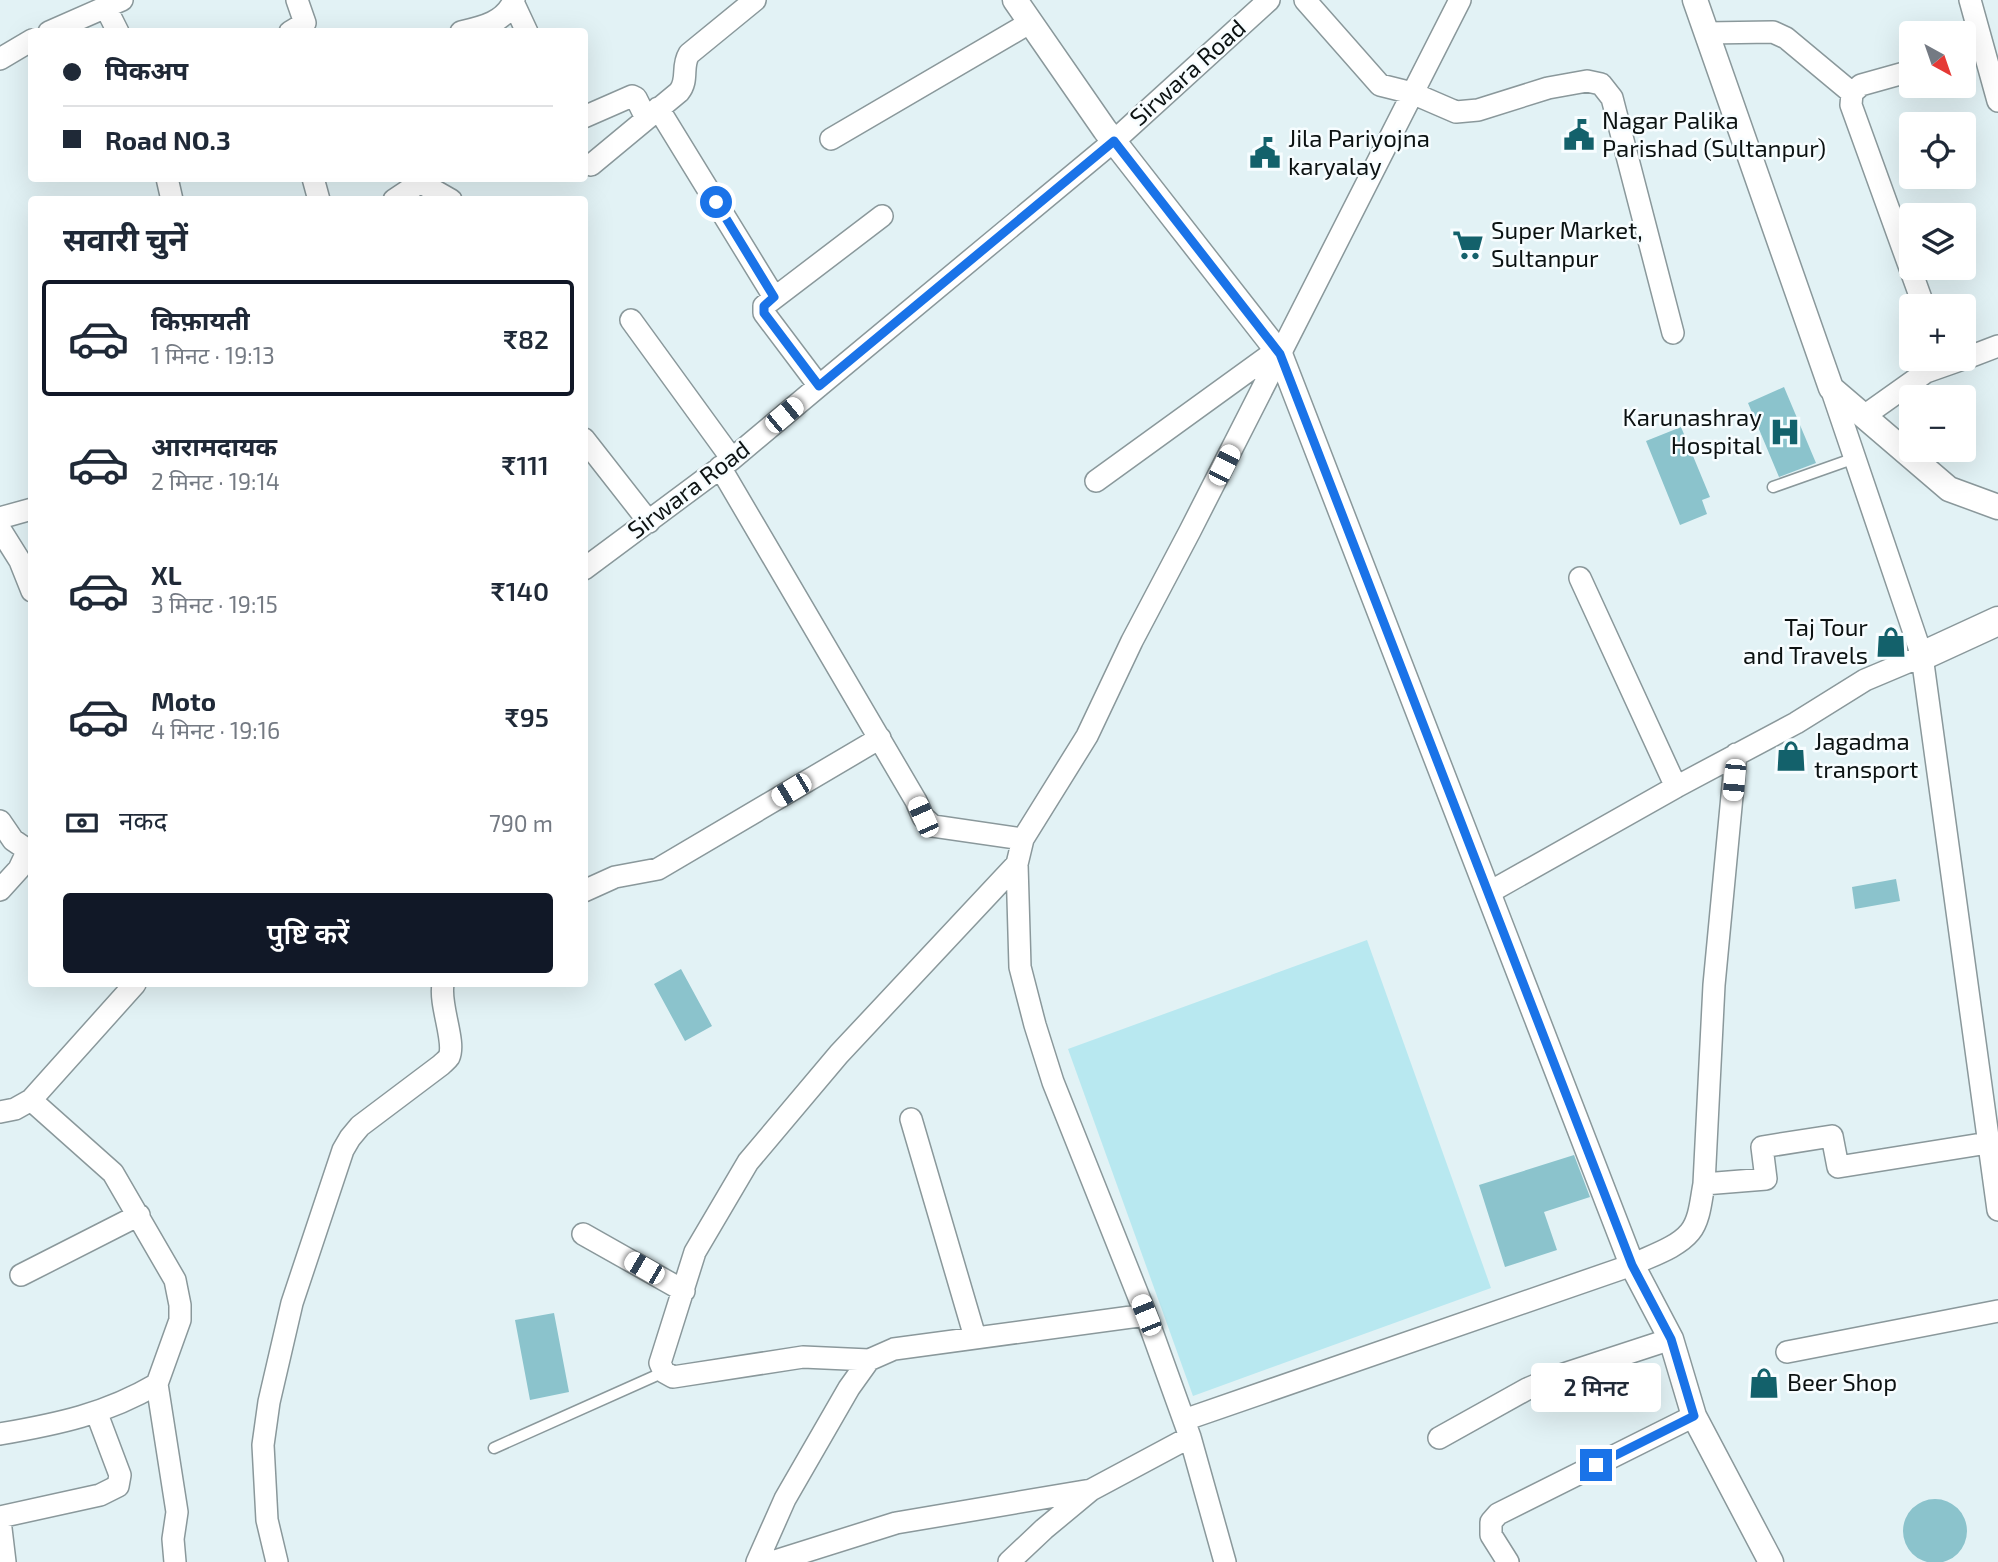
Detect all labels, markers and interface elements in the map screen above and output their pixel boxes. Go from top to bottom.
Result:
street label: Sirwara Road [1123,12,1251,131]
north arrow [1899,21,1976,98]
map controls [1899,21,1976,462]
text: पिकअप [105,54,188,85]
place label: Nagar Palika Parishad (Sultanpur) [1602,105,1826,162]
button: locate [1899,112,1976,189]
public building icon: Nagar Palika Parishad (Sultanpur) [1562,118,1596,152]
place label: Jila Pariyojna karyalay [1288,123,1430,180]
text: Road NO.3 [105,124,231,155]
public building icon: Jila Pariyojna karyalay [1248,136,1282,170]
route start [700,186,732,218]
button: layers [1899,203,1976,280]
place label: Super Market, Sultanpur [1491,215,1643,272]
text: सवारी चुनें [63,219,188,257]
supermarket icon: Super Market, Sultanpur [1451,228,1485,262]
button: + [1899,294,1976,371]
text: किफ़ायती [151,304,250,335]
icon: car [67,307,130,370]
text: ₹82 [503,323,549,354]
text: 1 मिनट · 19:13 [151,341,275,369]
button: − [1899,385,1976,462]
car [762,393,807,437]
place label: Karunashray Hospital [1623,402,1762,459]
hospital icon: Karunashray Hospital [1768,415,1802,449]
text: आरामदायक [151,430,277,461]
icon: car [67,433,130,496]
street label: Sirwara Road [621,433,755,544]
car [1206,442,1243,488]
text: ₹111 [501,449,549,480]
text: 2 मिनट · 19:14 [151,467,280,495]
icon: car [67,559,130,622]
text: XL [151,559,182,590]
text: ₹140 [491,575,549,606]
text: 3 मिनट · 19:15 [151,590,278,618]
place label: Taj Tour and Travels [1743,612,1868,669]
shop icon: Taj Tour and Travels [1874,625,1908,659]
icon: car [67,685,130,748]
text: Moto [151,685,216,716]
text: ₹95 [505,701,549,732]
text: 4 मिनट · 19:16 [151,716,280,744]
place label: Jagadma transport [1814,726,1918,783]
shop icon: Jagadma transport [1774,739,1808,773]
car [1722,758,1747,802]
car [768,770,815,810]
car [905,794,942,840]
icon: cash [63,804,101,842]
text: नकद [119,804,167,835]
text: 790 m [489,809,553,837]
button: पुष्टि करें [63,893,553,973]
car [621,1248,668,1288]
car [1129,1292,1164,1338]
callout: 2 मिनट [1531,1364,1661,1412]
shop icon: Beer Shop [1747,1366,1781,1400]
place label: Beer Shop [1787,1367,1897,1396]
text: 2 मिनट [1564,1373,1628,1401]
route end [1580,1449,1612,1481]

